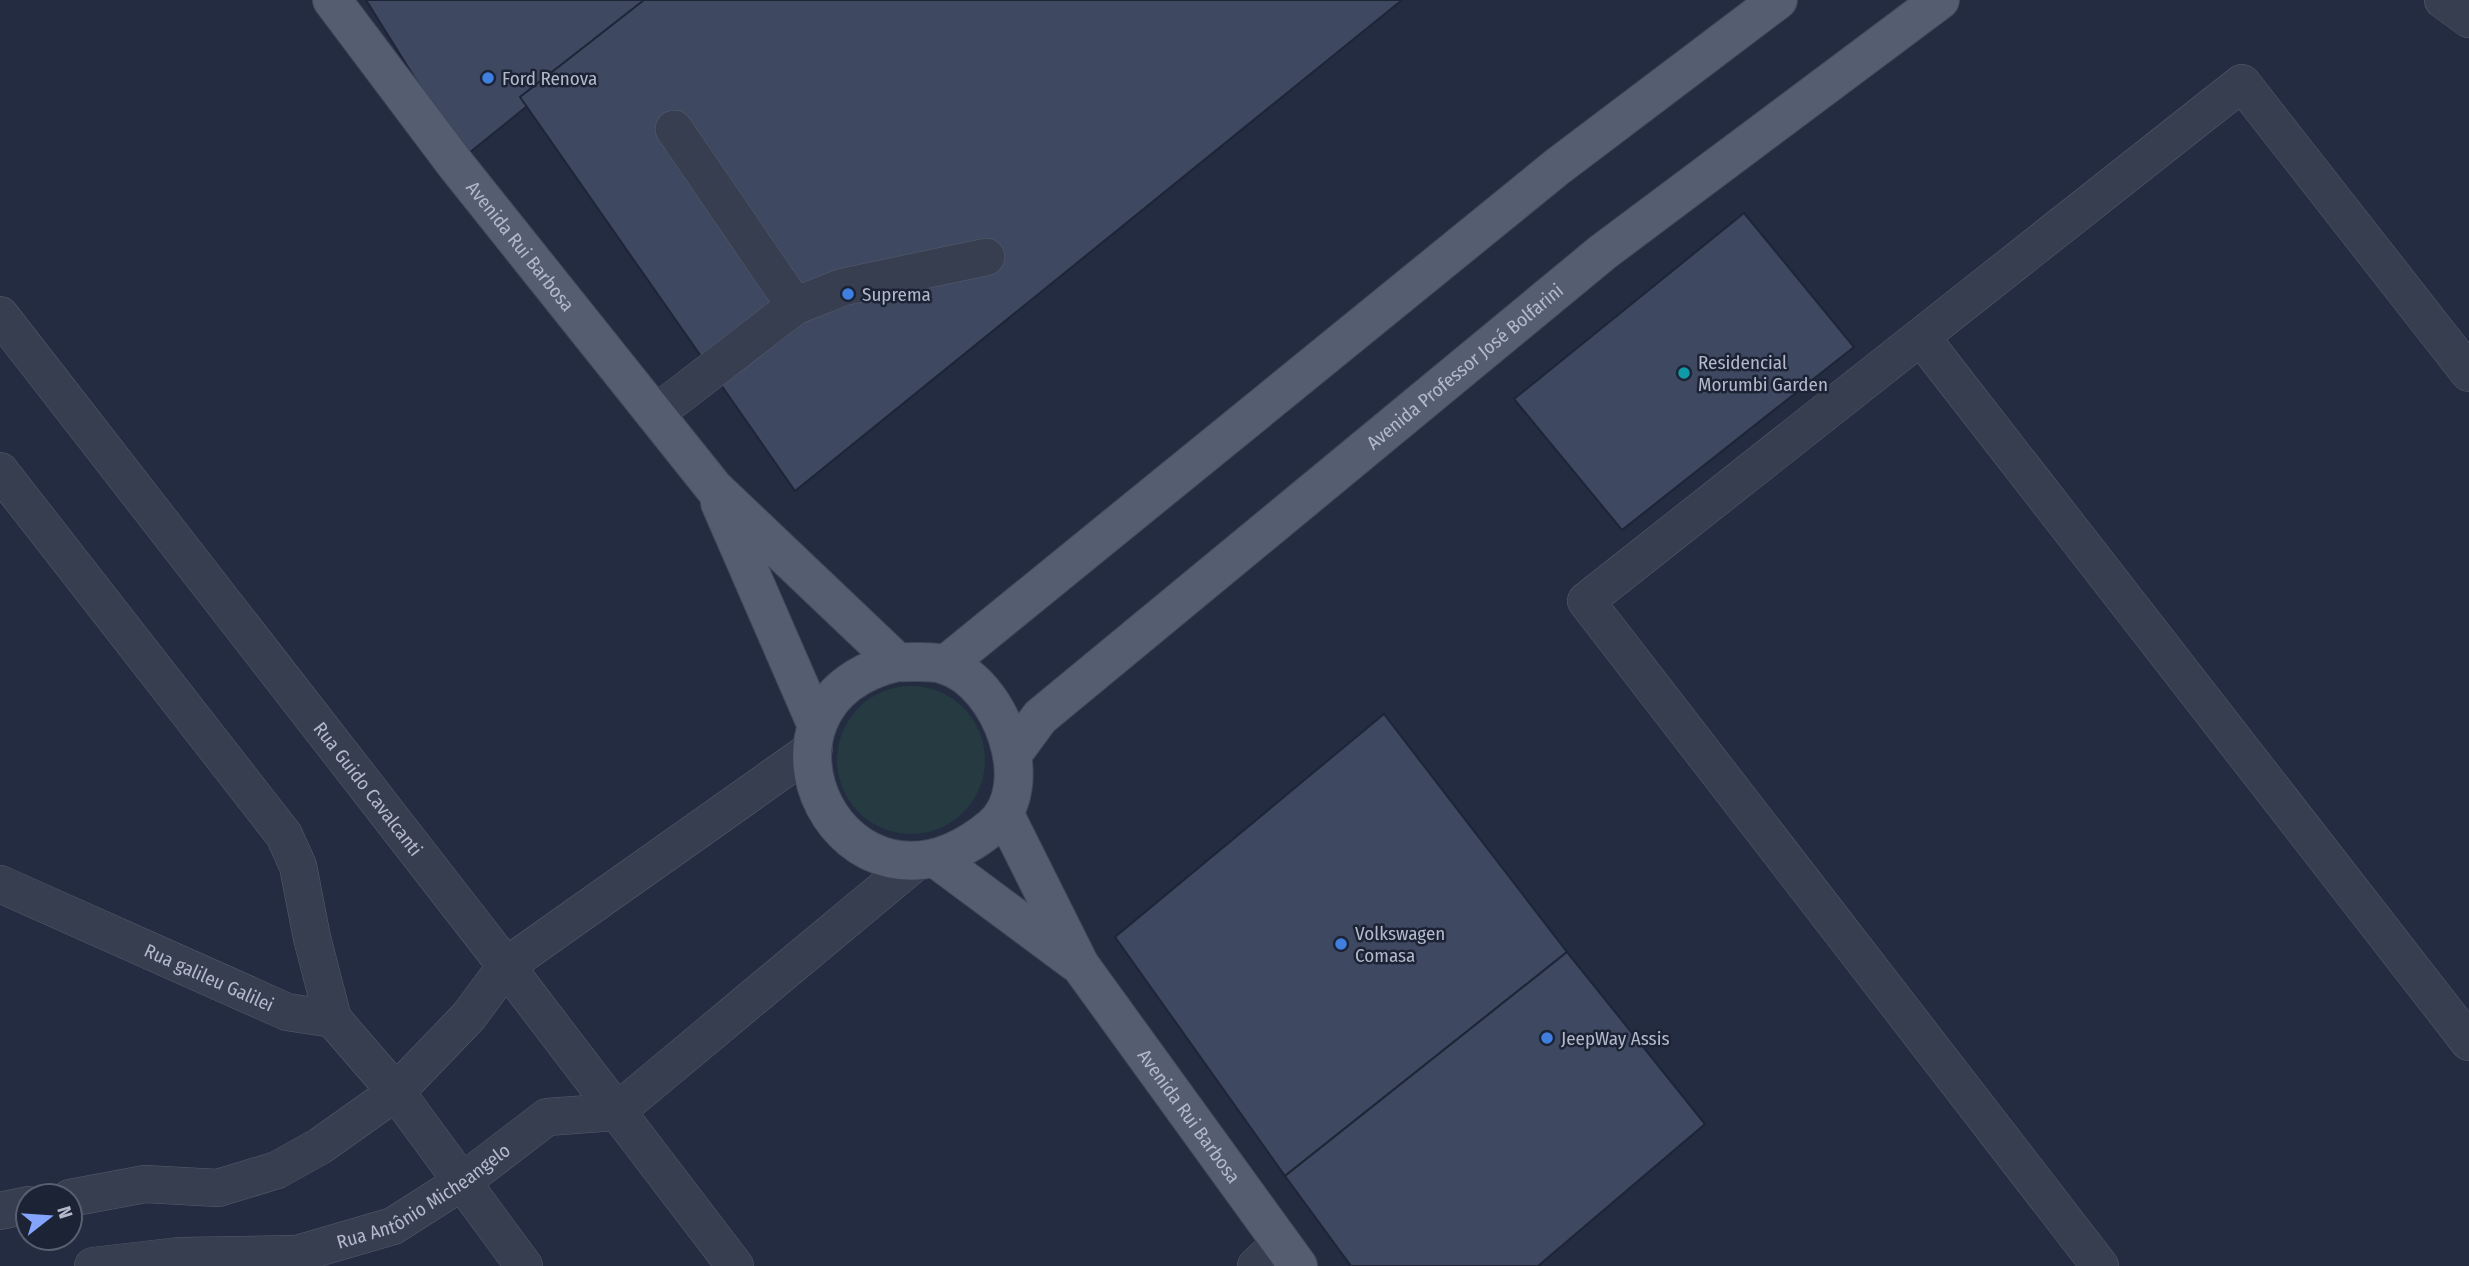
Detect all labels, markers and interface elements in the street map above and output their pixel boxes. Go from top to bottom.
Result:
place label: Ford Renova [502,67,597,90]
marker: Ford Renova [480,70,496,86]
street label: Avenida Rui Barbosa [461,177,579,316]
street label: Avenida Professor José Bolfarini [1362,279,1568,454]
place label: Suprema [862,283,931,306]
marker: Suprema [840,286,856,302]
place label: Residencial Morumbi Garden [1698,351,1828,396]
marker: Residencial Morumbi Garden [1676,365,1692,381]
street label: Rua Guido Cavalcanti [309,717,427,861]
place label: Volkswagen Comasa [1355,922,1445,967]
marker: Volkswagen Comasa [1333,936,1349,952]
street label: Rua galileu Galilei [141,939,277,1017]
place label: JeepWay Assis [1561,1027,1670,1050]
marker: JeepWay Assis [1539,1030,1555,1046]
street label: Avenida Rui Barbosa [1133,1045,1245,1188]
street label: Rua Antônio Micheangelo [334,1139,515,1254]
north arrow [14,1182,84,1252]
text: N [52,1203,77,1221]

